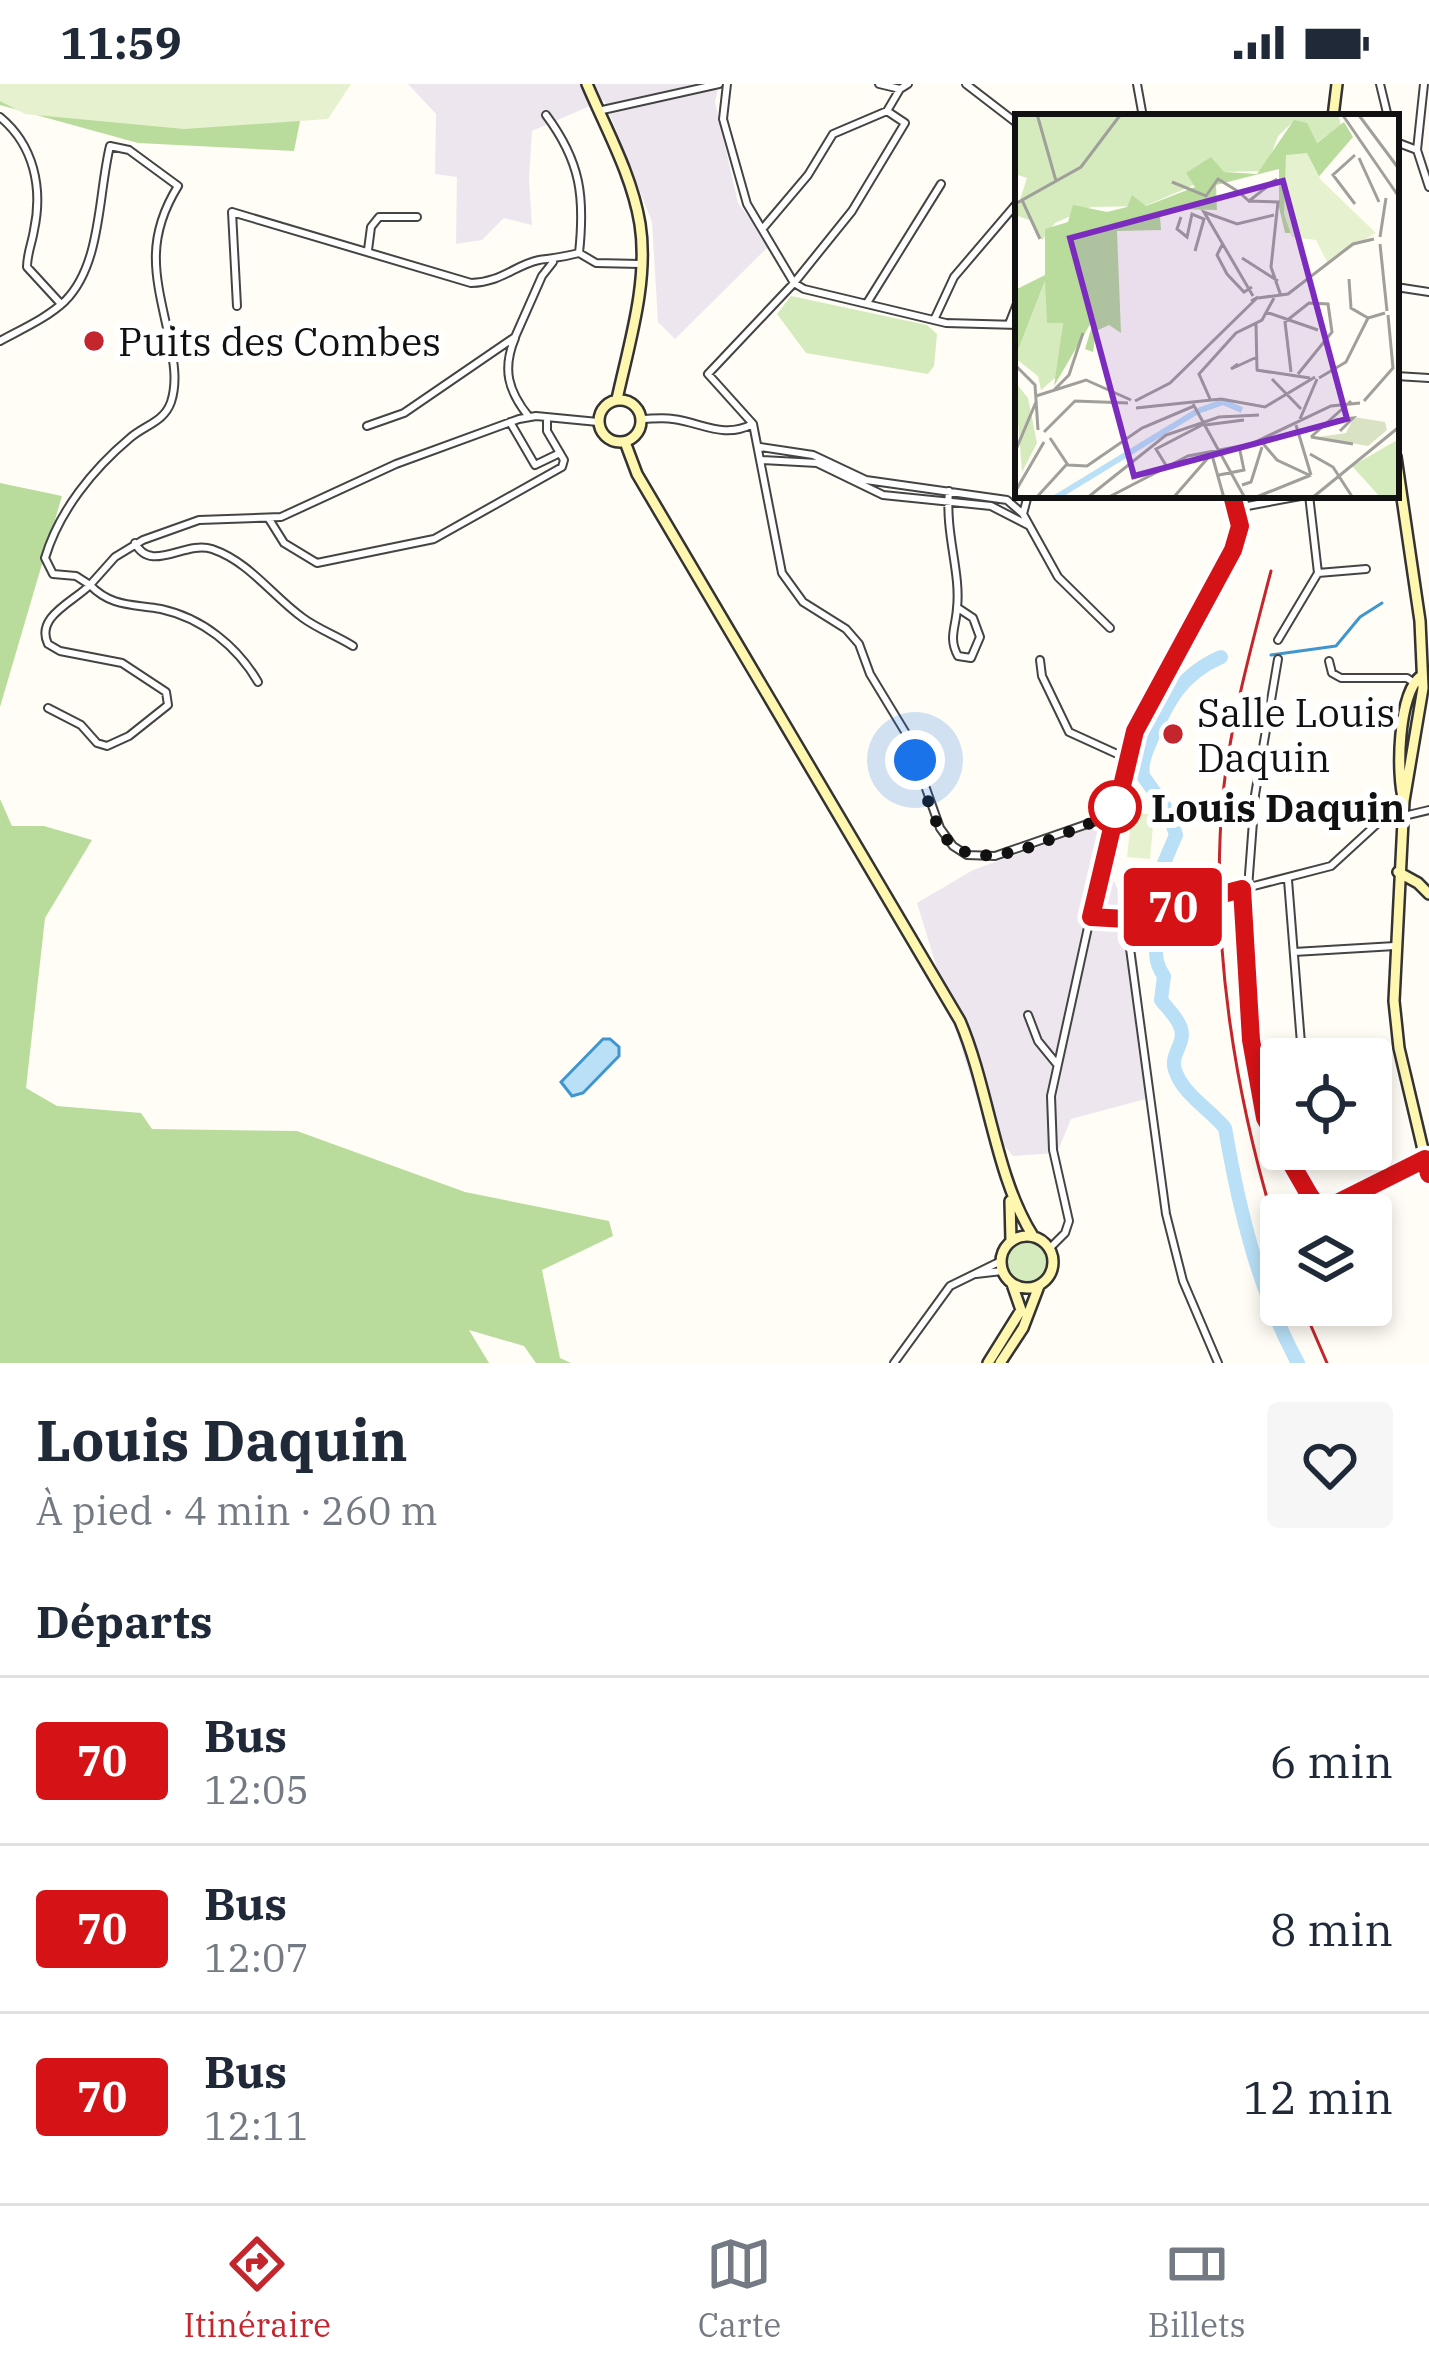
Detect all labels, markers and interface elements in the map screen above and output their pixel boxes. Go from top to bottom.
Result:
text: 11:59 [60,13,182,71]
inset map [1015,114,1399,498]
place label: Puits des Combes [118,316,441,367]
marker: Puits des Combes [81,328,107,354]
place label: Salle Louis Daquin [1197,687,1395,783]
marker: Salle Louis Daquin [1160,721,1186,747]
your location [885,730,945,790]
marker: Louis Daquin [1090,782,1140,832]
place label: Louis Daquin [1151,782,1405,833]
line badge: 70 [1119,868,1227,946]
text: 70 [1148,879,1198,934]
map controls [1260,1038,1392,1326]
button: locate [1260,1038,1392,1170]
button: layers [1260,1194,1392,1326]
button: heart [1267,1402,1393,1528]
text: Louis Daquin [36,1403,408,1477]
text: À pied · 4 min · 260 m [36,1485,438,1536]
text: Départs [36,1592,213,1650]
text: Bus [204,1706,287,1764]
text: 6 min [1270,1732,1393,1790]
text: 70 [77,1733,127,1788]
text: 12:05 [204,1764,309,1815]
text: Bus [204,1874,287,1932]
text: 8 min [1270,1900,1393,1958]
text: 70 [77,1901,127,1956]
text: 12:07 [204,1932,309,1983]
text: Bus [204,2042,287,2100]
text: 12 min [1243,2068,1393,2126]
text: 70 [77,2069,127,2124]
text: 12:11 [204,2100,309,2151]
tab: Itinéraire [183,2231,331,2346]
tab: Carte [698,2231,781,2346]
tab: Billets [1148,2231,1246,2346]

